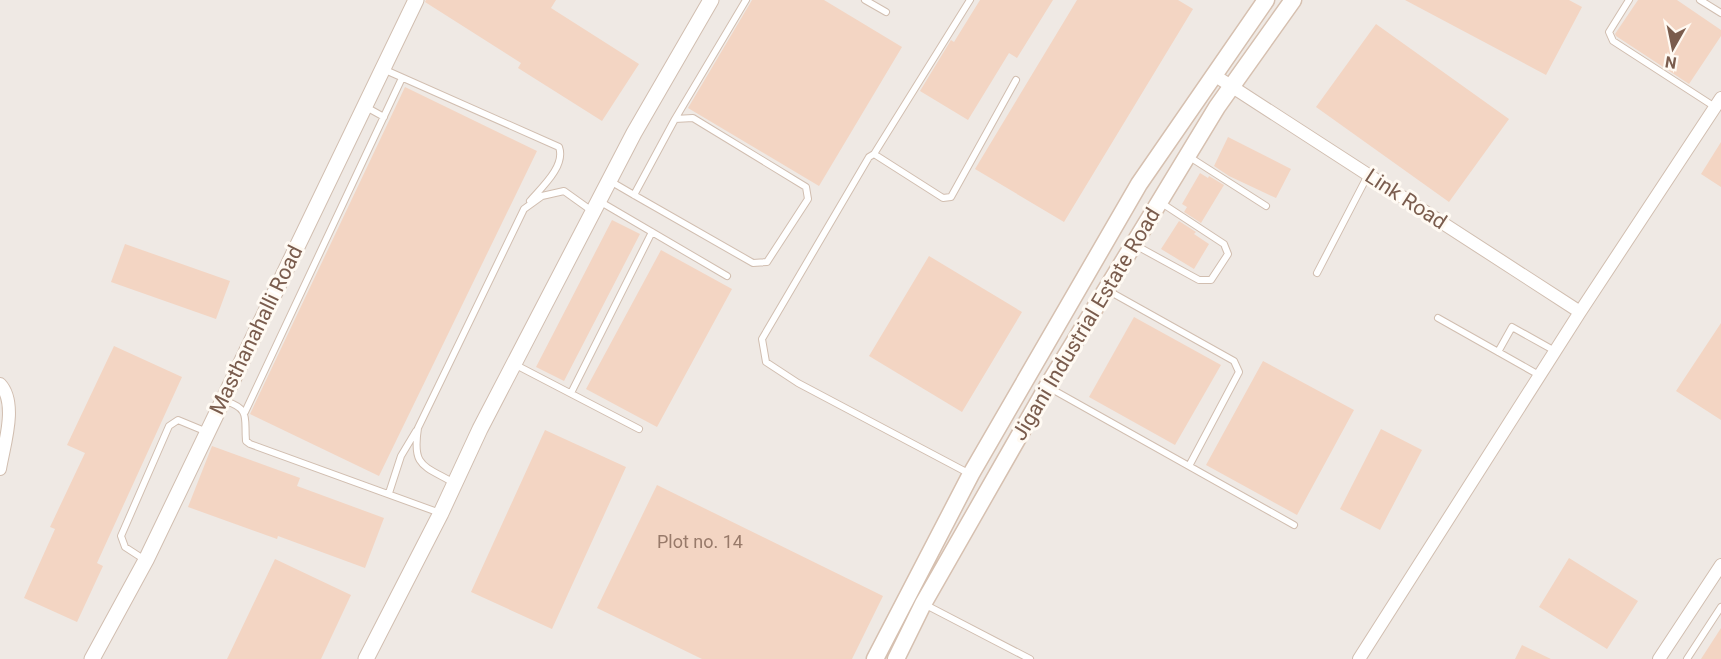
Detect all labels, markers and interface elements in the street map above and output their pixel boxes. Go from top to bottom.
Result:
north arrow [1643,18,1703,78]
text: N [1664,52,1678,73]
street label: Link Road [1361,164,1451,234]
street label: Jigani Industrial Estate Road [1007,204,1165,444]
street label: Masthanahalli Road [205,242,307,418]
house number: Plot no. 14 [657,531,743,552]

